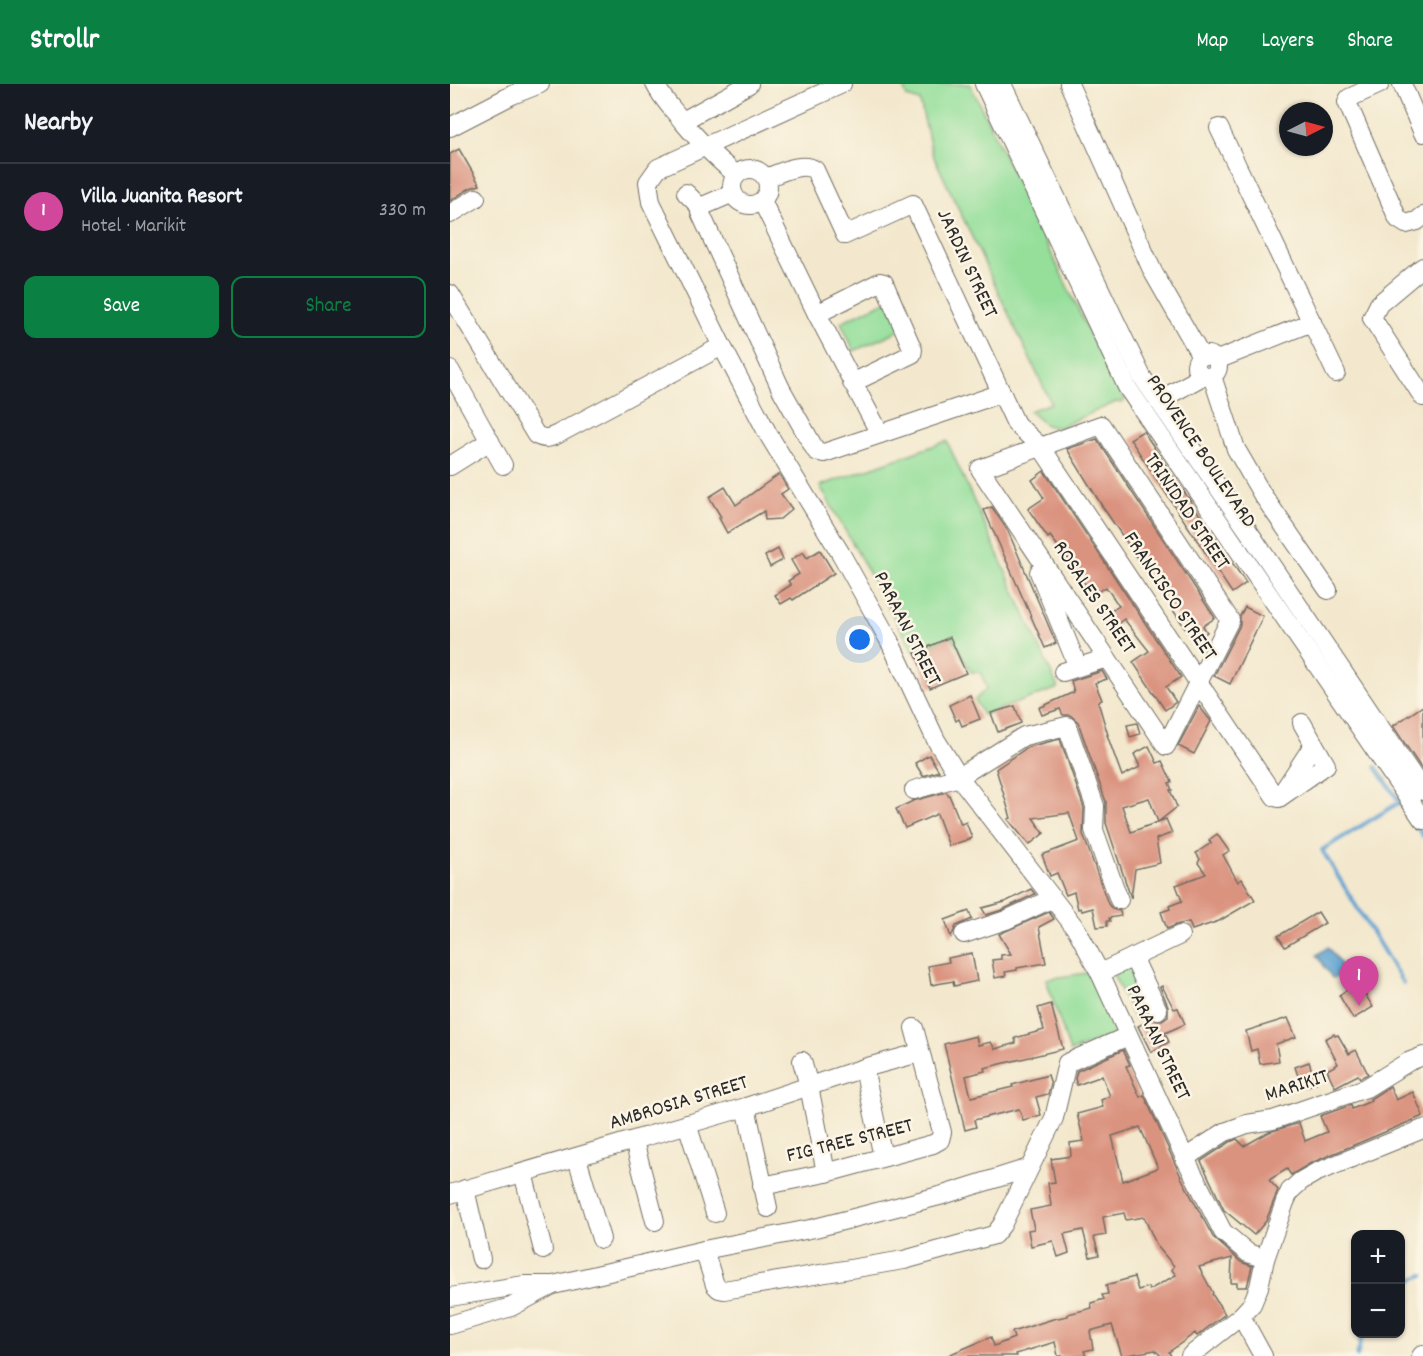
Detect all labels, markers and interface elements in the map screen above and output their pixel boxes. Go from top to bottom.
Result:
text: Strollr [30,22,99,62]
text: Map [1197,27,1228,57]
text: Layers [1261,27,1314,57]
text: Share [1347,27,1393,57]
north arrow [1279,102,1333,156]
text: Nearby [24,105,92,142]
text: Villa Juanita Resort [81,182,243,213]
text: 1 [41,197,46,225]
text: 330 m [379,197,426,225]
street label: JARDIN STREET [928,205,1005,324]
text: Hotel · Marikit [81,213,186,241]
button: Save [24,276,219,338]
button: Share [231,276,426,338]
street label: PROVENCE BOULEVARD [1137,369,1263,535]
street label: TRINIDAD STREET [1136,448,1237,577]
street label: FRANCISCO STREET [1115,526,1224,668]
street label: ROSALES STREET [1044,535,1142,661]
street label: PARAAN STREET [864,567,948,692]
your location [845,625,874,654]
pin: 1 [1340,956,1378,1006]
street label: PARAAN STREET [1117,980,1197,1106]
street label: MARIKIT [1261,1062,1333,1111]
street label: AMBROSIA STREET [606,1069,753,1139]
street label: FIG TREE STREET [784,1112,917,1172]
map controls [1351,1230,1405,1338]
button: + [1351,1230,1405,1284]
button: − [1351,1284,1405,1338]

